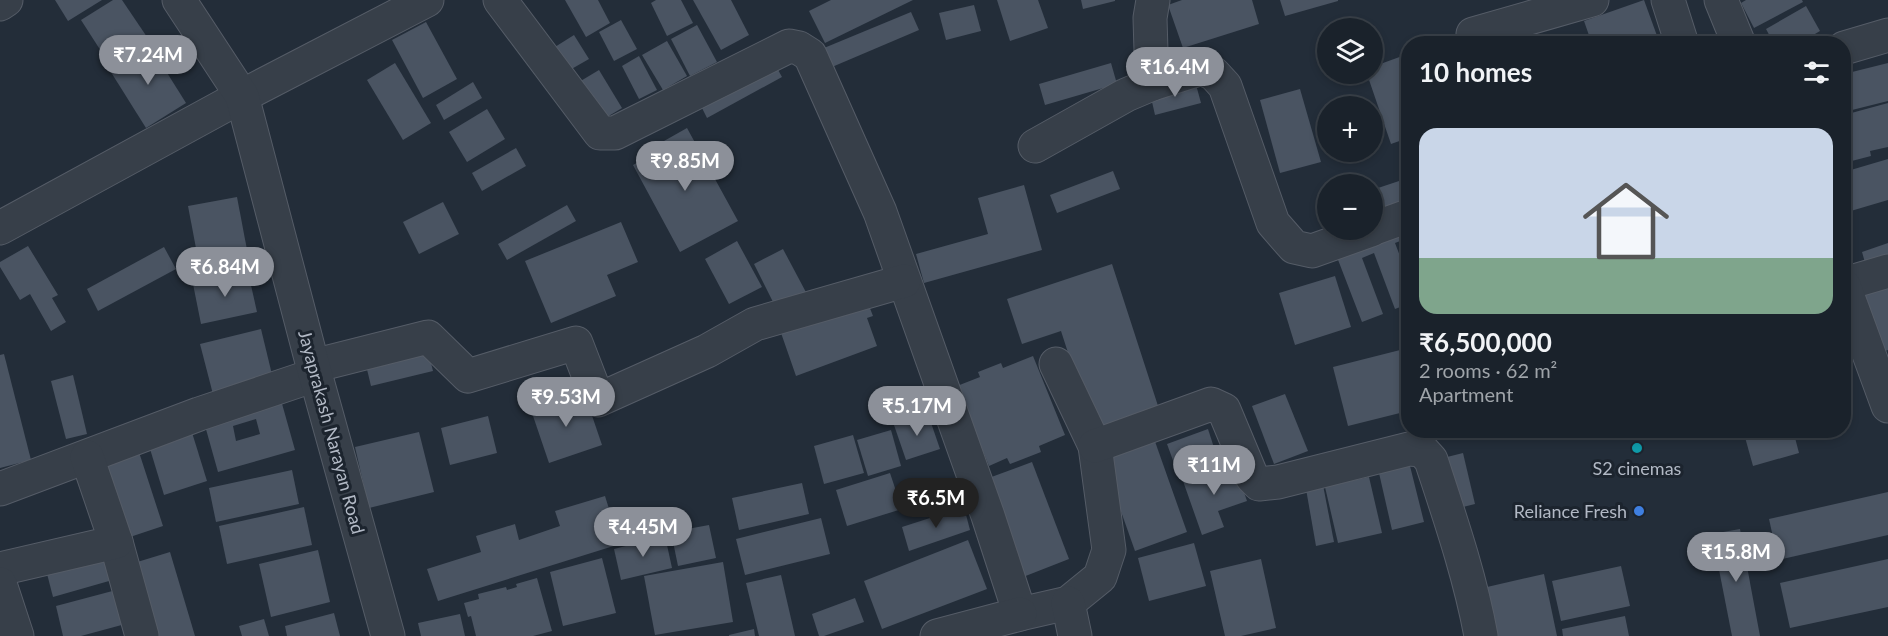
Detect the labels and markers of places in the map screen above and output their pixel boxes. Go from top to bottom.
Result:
pin: ₹7.24M [99,35,197,86]
pin: ₹16.4M [1126,47,1224,98]
pin: ₹9.85M [636,141,734,192]
pin: ₹6.84M [176,247,274,298]
pin: ₹9.53M [517,377,615,428]
pin: ₹5.17M [868,386,966,437]
marker: S2 cinemas [1630,441,1644,455]
pin: ₹11M [1178,445,1250,496]
place label: S2 cinemas [1593,457,1682,479]
pin: ₹6.5M [894,478,978,529]
place label: Reliance Fresh [1514,500,1627,522]
marker: Reliance Fresh [1632,504,1646,518]
pin: ₹4.45M [594,507,692,558]
pin: ₹15.8M [1687,532,1785,583]

